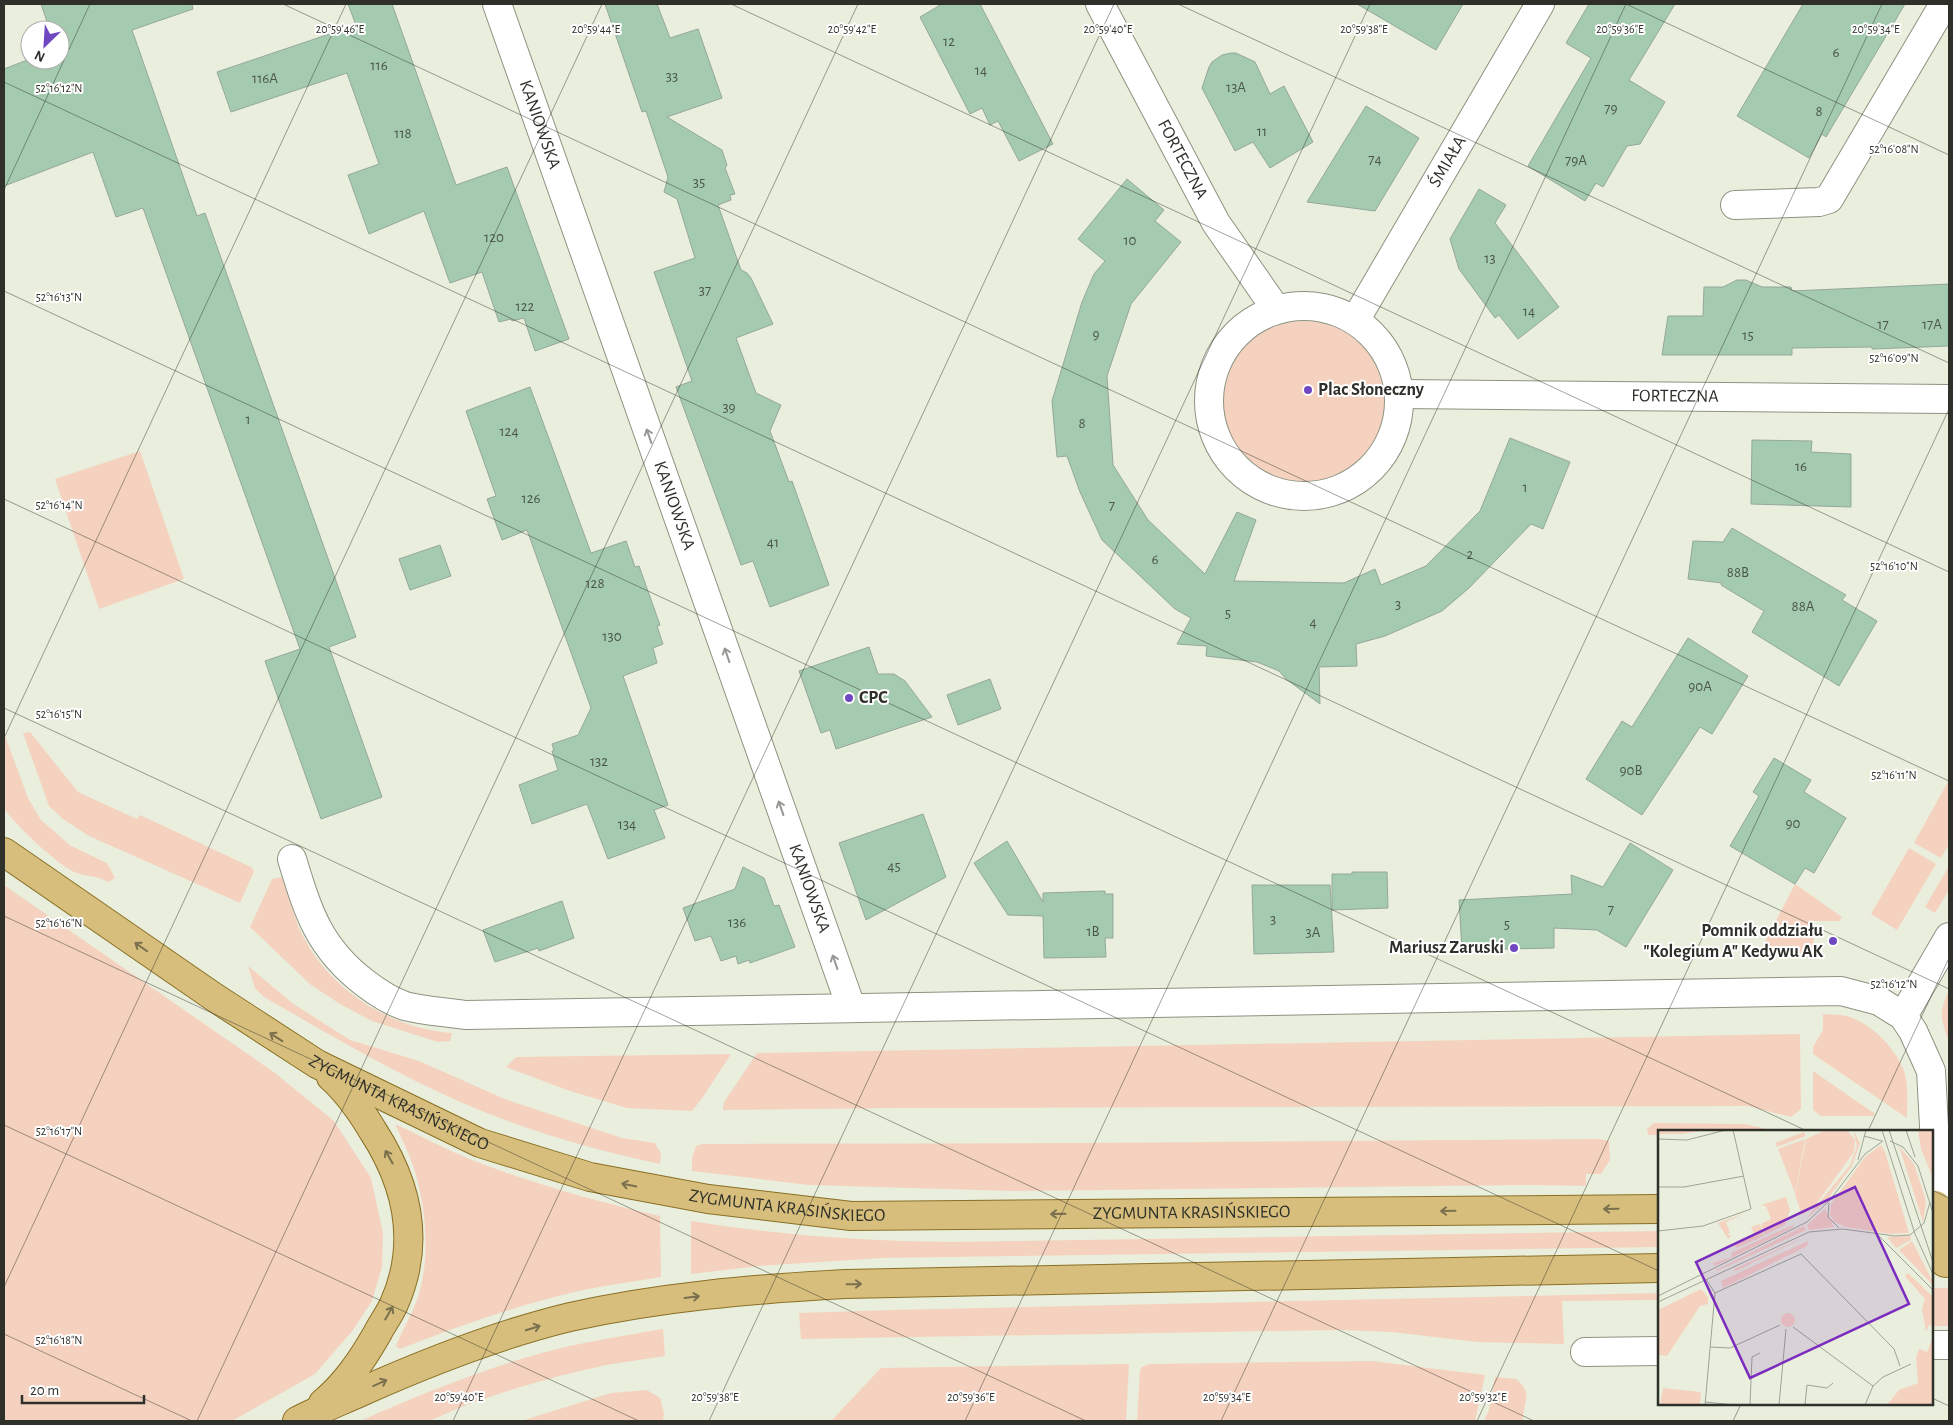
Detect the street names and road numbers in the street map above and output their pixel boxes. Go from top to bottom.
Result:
street label: KANIOWSKA [516,78,564,172]
street label: FORTECZNA [1154,117,1211,203]
street label: ŚMIAŁA [1423,133,1470,191]
street label: FORTECZNA [1631,387,1719,406]
street label: KANIOWSKA [650,459,698,553]
street label: KANIOWSKA [785,842,833,936]
street label: ZYGMUNTA KRASIŃSKIEGO [305,1052,491,1154]
street label: ZYGMUNTA KRASIŃSKIEGO [687,1187,886,1225]
street label: ZYGMUNTA KRASIŃSKIEGO [1093,1201,1291,1223]

